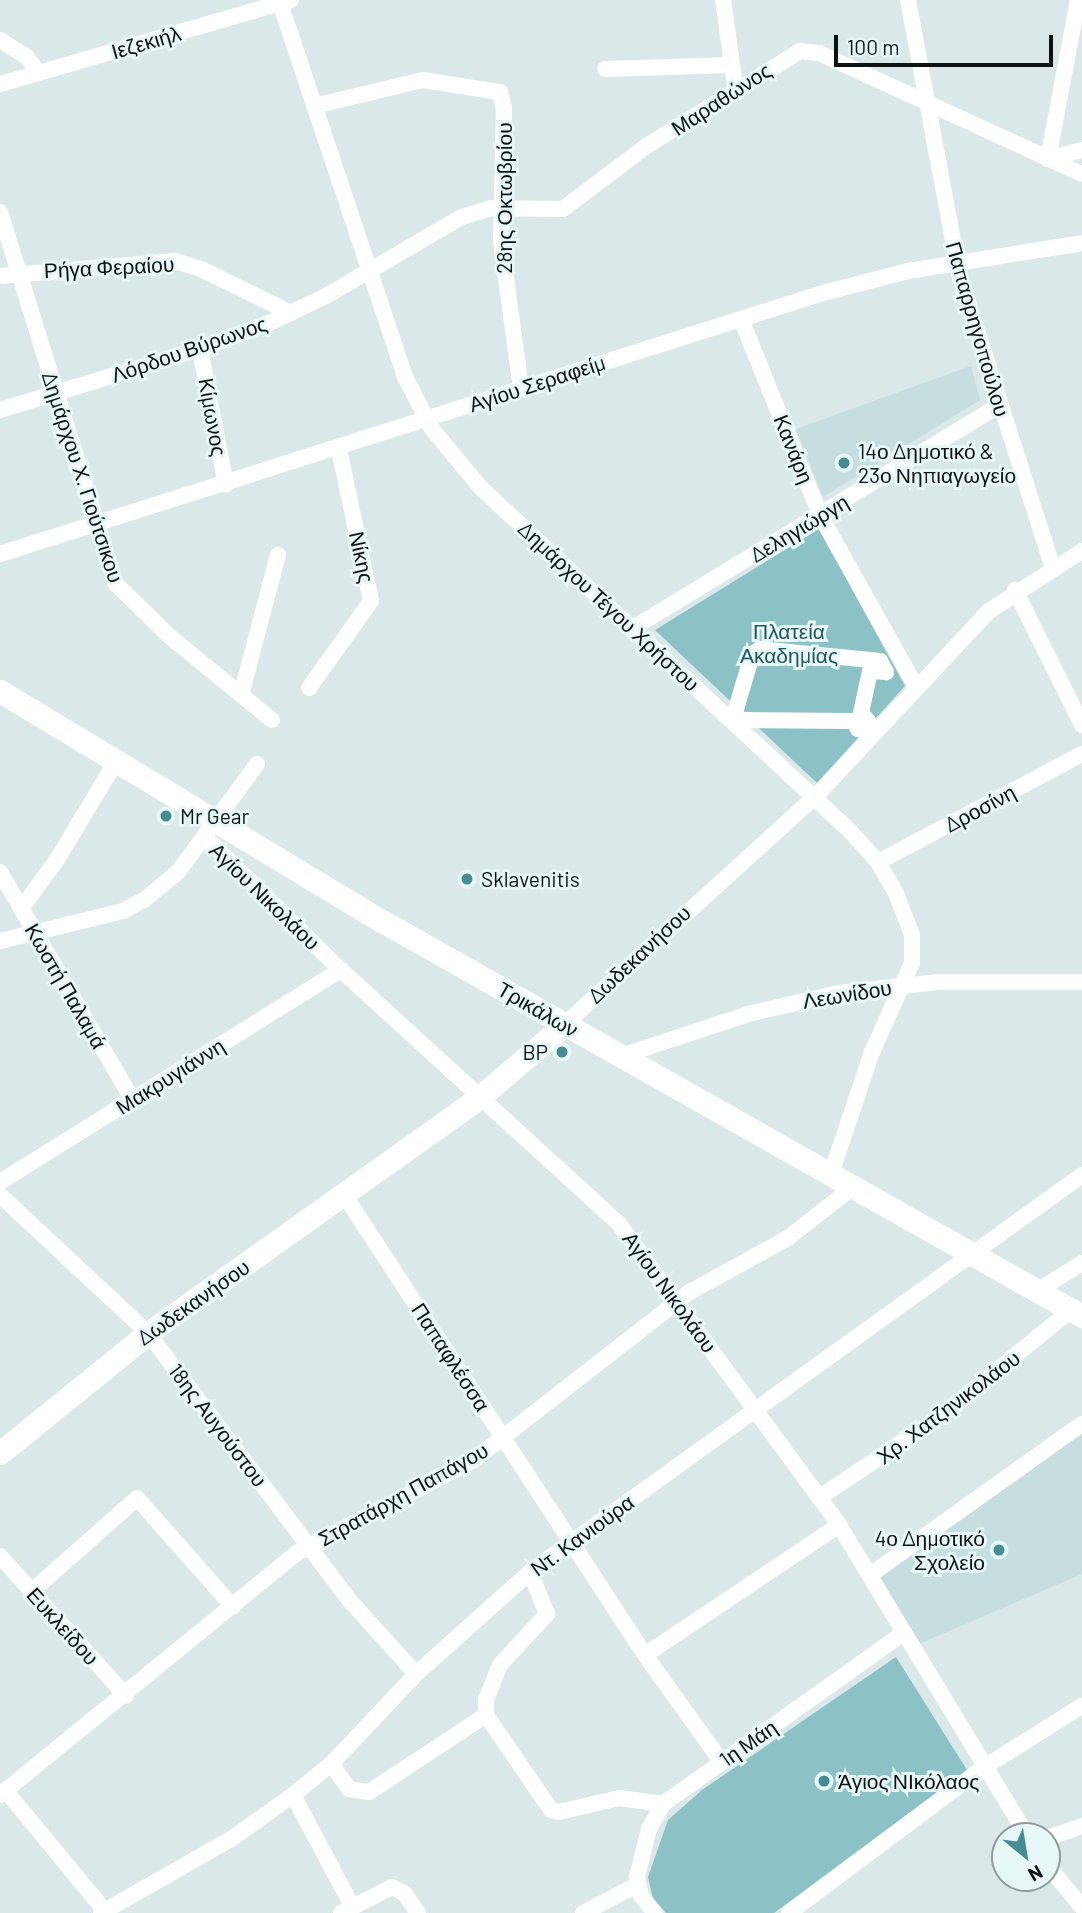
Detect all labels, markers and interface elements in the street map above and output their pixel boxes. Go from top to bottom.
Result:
street label: Ιεζεκιήλ [108,20,184,64]
scale bar [837,21,1056,65]
text: 100 m [847,34,900,59]
street label: Μαραθώνος [666,57,776,141]
street label: 28ης Οκτωβρίου [491,122,517,274]
street label: Παπαρρηγοπούλου [941,239,1015,419]
street label: Ρήγα Φεραίου [43,251,175,283]
street label: Λόρδου Βύρωνος [108,311,270,387]
street label: Αγίου Σεραφείμ [466,349,608,417]
street label: Δημάρχου Χ. Γιούτσικου [37,368,129,586]
street label: Κίμωνος [194,376,232,458]
street label: Κανάρη [769,411,819,487]
place label: 14ο Δημοτικό & 23ο Νηπιαγωγείο [858,438,1016,488]
marker: 14ο Δημοτικό & 23ο Νηπιαγωγείο [836,455,852,471]
street label: Δεληγιώργη [745,489,853,567]
street label: Δημάρχου Τέγου Χρήστου [513,516,705,696]
street label: Νίκης [344,529,380,585]
park label: Πλατεία Ακαδημίας [740,618,838,668]
street label: Δροσίνη [940,779,1020,837]
place label: Mr Gear [180,803,249,829]
marker: Mr Gear [158,808,174,824]
street label: Αγίου Νικολάου [205,837,325,955]
place label: Sklavenitis [481,866,580,892]
marker: Sklavenitis [459,871,475,887]
street label: Δωδεκανήσου [582,900,696,1008]
street label: Κωστή Παλαμά [20,919,112,1053]
street label: Λεωνίδου [801,975,893,1013]
street label: Τρικάλων [493,976,583,1042]
street label: Μακρυγιάννη [111,1033,229,1119]
place label: BP [522,1039,548,1065]
marker: BP [554,1044,570,1060]
street label: Αγίου Νικολάου [618,1227,722,1357]
street label: Δωδεκανήσου [132,1254,254,1350]
street label: Παπαφλέσσα [407,1298,495,1416]
street label: Χρ. Χατζηνικολάου [871,1345,1025,1469]
street label: 18ης Αυγούστου [164,1358,272,1492]
street label: Στρατάρχη Παπάγου [314,1437,492,1551]
street label: Ντ. Κανιούρα [525,1489,639,1581]
place label: 4ο Δημοτικό Σχολείο [875,1525,985,1575]
marker: 4ο Δημοτικό Σχολείο [991,1542,1007,1558]
street label: Ευκλείδου [22,1582,104,1670]
street label: 1η Μάη [714,1714,782,1772]
place label: Άγιος ΝΙκόλαος [838,1768,979,1794]
marker: Άγιος ΝΙκόλαος [816,1773,832,1789]
north arrow [991,1822,1061,1892]
text: N [1025,1861,1047,1887]

